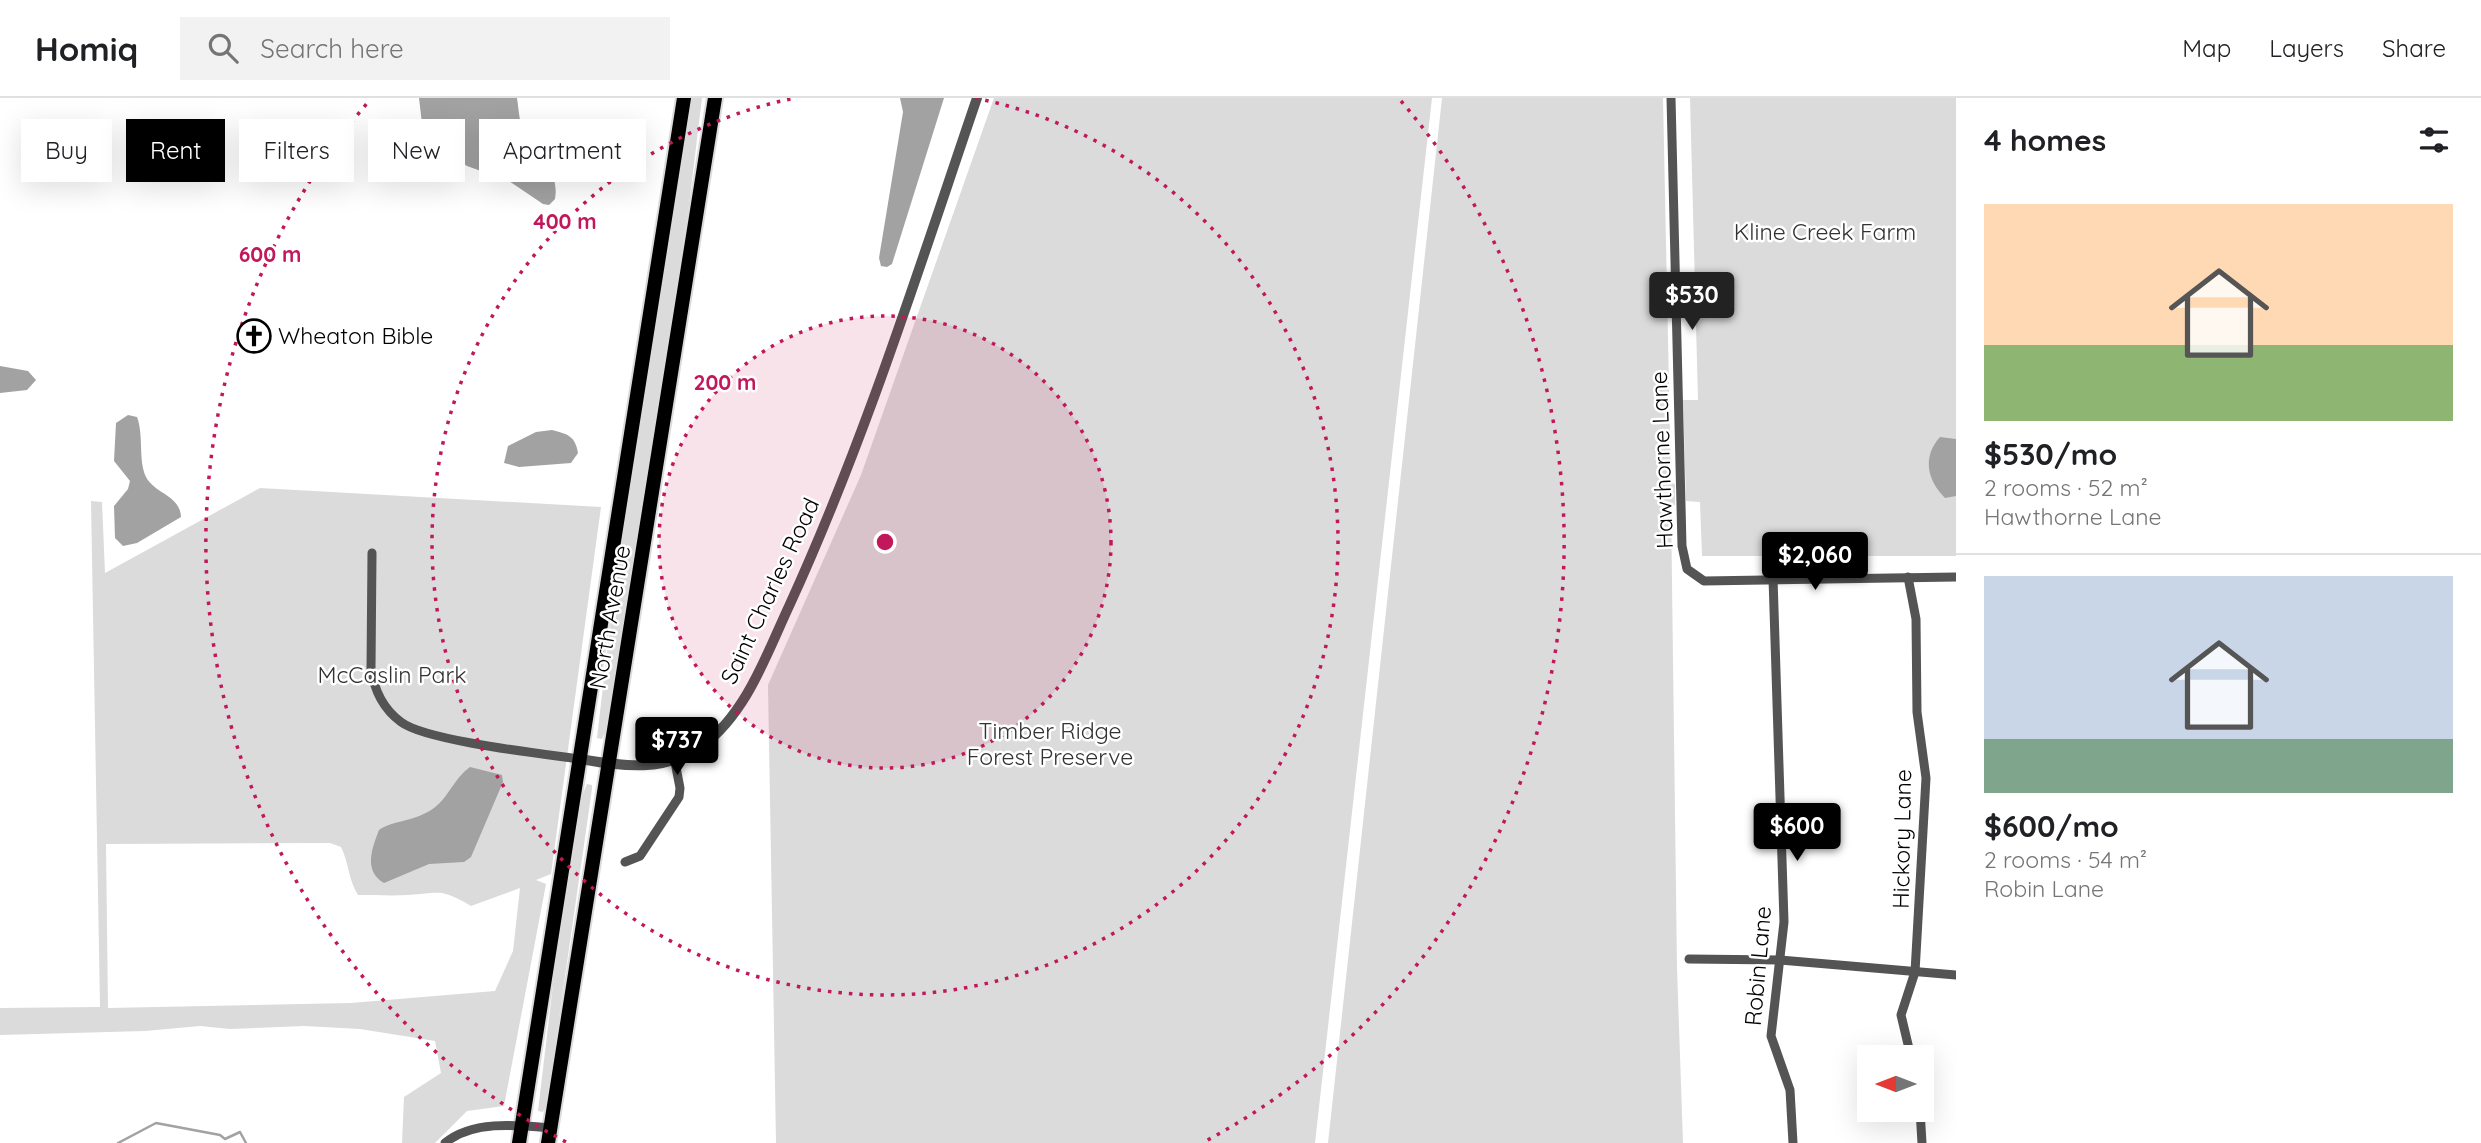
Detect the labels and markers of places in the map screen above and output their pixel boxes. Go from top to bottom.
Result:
pin: $530 [1651,272,1733,332]
church icon: Wheaton Bible [235,317,273,355]
place label: Wheaton Bible [278,321,433,350]
centre of rings [873,530,897,554]
pin: $2,060 [1758,532,1872,592]
pin: $737 [636,718,718,777]
pin: $600 [1756,804,1838,863]

